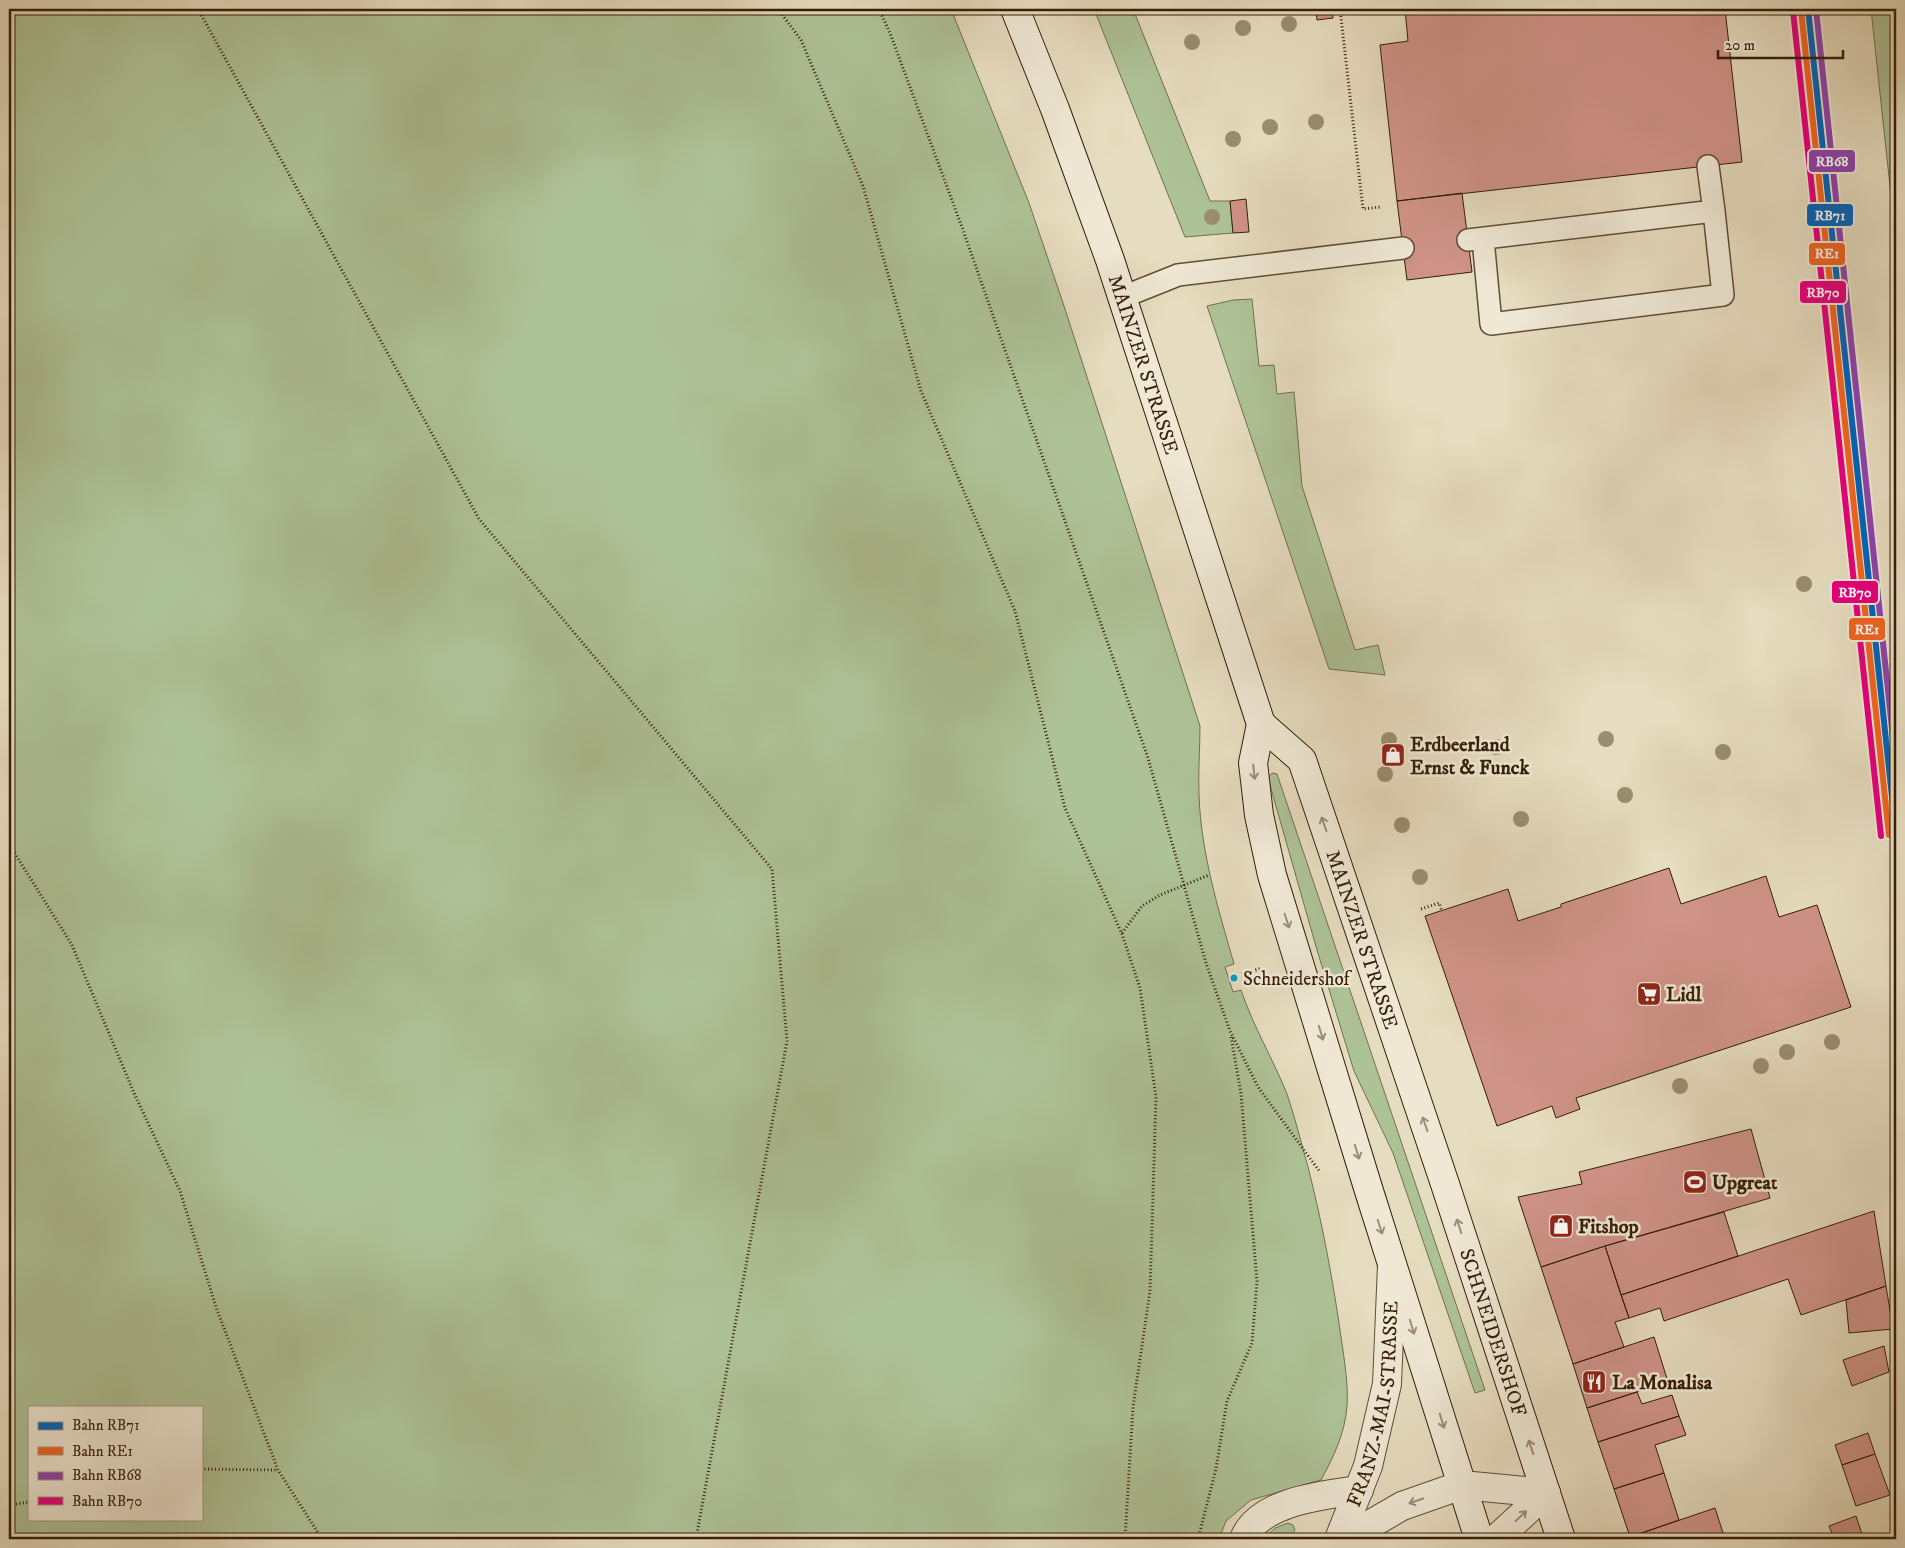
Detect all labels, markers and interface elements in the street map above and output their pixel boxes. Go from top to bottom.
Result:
scale bar [1718,28,1842,60]
text: 20 m [1725,36,1755,55]
line badge: RB68 [1808,149,1856,173]
text: RB68 [1816,153,1848,171]
line badge: RB71 [1806,203,1854,227]
text: RB71 [1815,207,1845,225]
line badge: RE1 [1808,242,1846,266]
text: RE1 [1815,245,1839,263]
street label: MAINZER STRASSE [1102,272,1183,458]
line badge: RB70 [1799,280,1847,304]
text: RB70 [1806,284,1840,302]
line badge: RB70 [1831,580,1879,604]
text: RB70 [1838,584,1872,602]
line badge: RE1 [1848,617,1886,641]
text: RE1 [1855,621,1879,639]
place label: Erdbeerland Ernst & Funck [1410,733,1530,781]
shop icon: Erdbeerland Ernst & Funck [1380,742,1406,768]
one-way arrow [1249,763,1259,779]
one-way arrow [1319,816,1328,832]
street label: MAINZER STRASSE [1319,847,1403,1033]
one-way arrow [1282,913,1292,929]
place label: Schneidershof [1243,968,1353,991]
marker: Schneidershof [1229,973,1239,983]
supermarket icon: Lidl [1636,981,1662,1007]
place label: Lidl [1666,983,1703,1008]
one-way arrow [1317,1025,1327,1041]
one-way arrow [1420,1117,1429,1132]
one-way arrow [1353,1144,1363,1160]
sports icon: Upgreat [1682,1169,1708,1195]
place label: Upgreat [1712,1171,1778,1196]
shop icon: Fitshop [1548,1213,1574,1239]
place label: Fitshop [1578,1215,1639,1240]
one-way arrow [1454,1218,1463,1234]
one-way arrow [1376,1219,1386,1235]
street label: SCHNEIDERSHOF [1453,1246,1531,1420]
street label: FRANZ-MAI-STRASSE [1342,1300,1404,1511]
one-way arrow [1407,1318,1417,1334]
restaurant icon: La Monalisa [1581,1369,1607,1395]
place label: La Monalisa [1612,1371,1713,1396]
legend [28,1406,202,1520]
one-way arrow [1437,1413,1447,1429]
text: Bahn RB71 [72,1416,140,1435]
one-way arrow [1526,1439,1535,1455]
text: Bahn RE1 [72,1442,133,1461]
text: Bahn RB68 [72,1466,142,1485]
text: Bahn RB70 [72,1492,142,1511]
one-way arrow [1409,1497,1424,1506]
one-way arrow [1514,1510,1527,1522]

